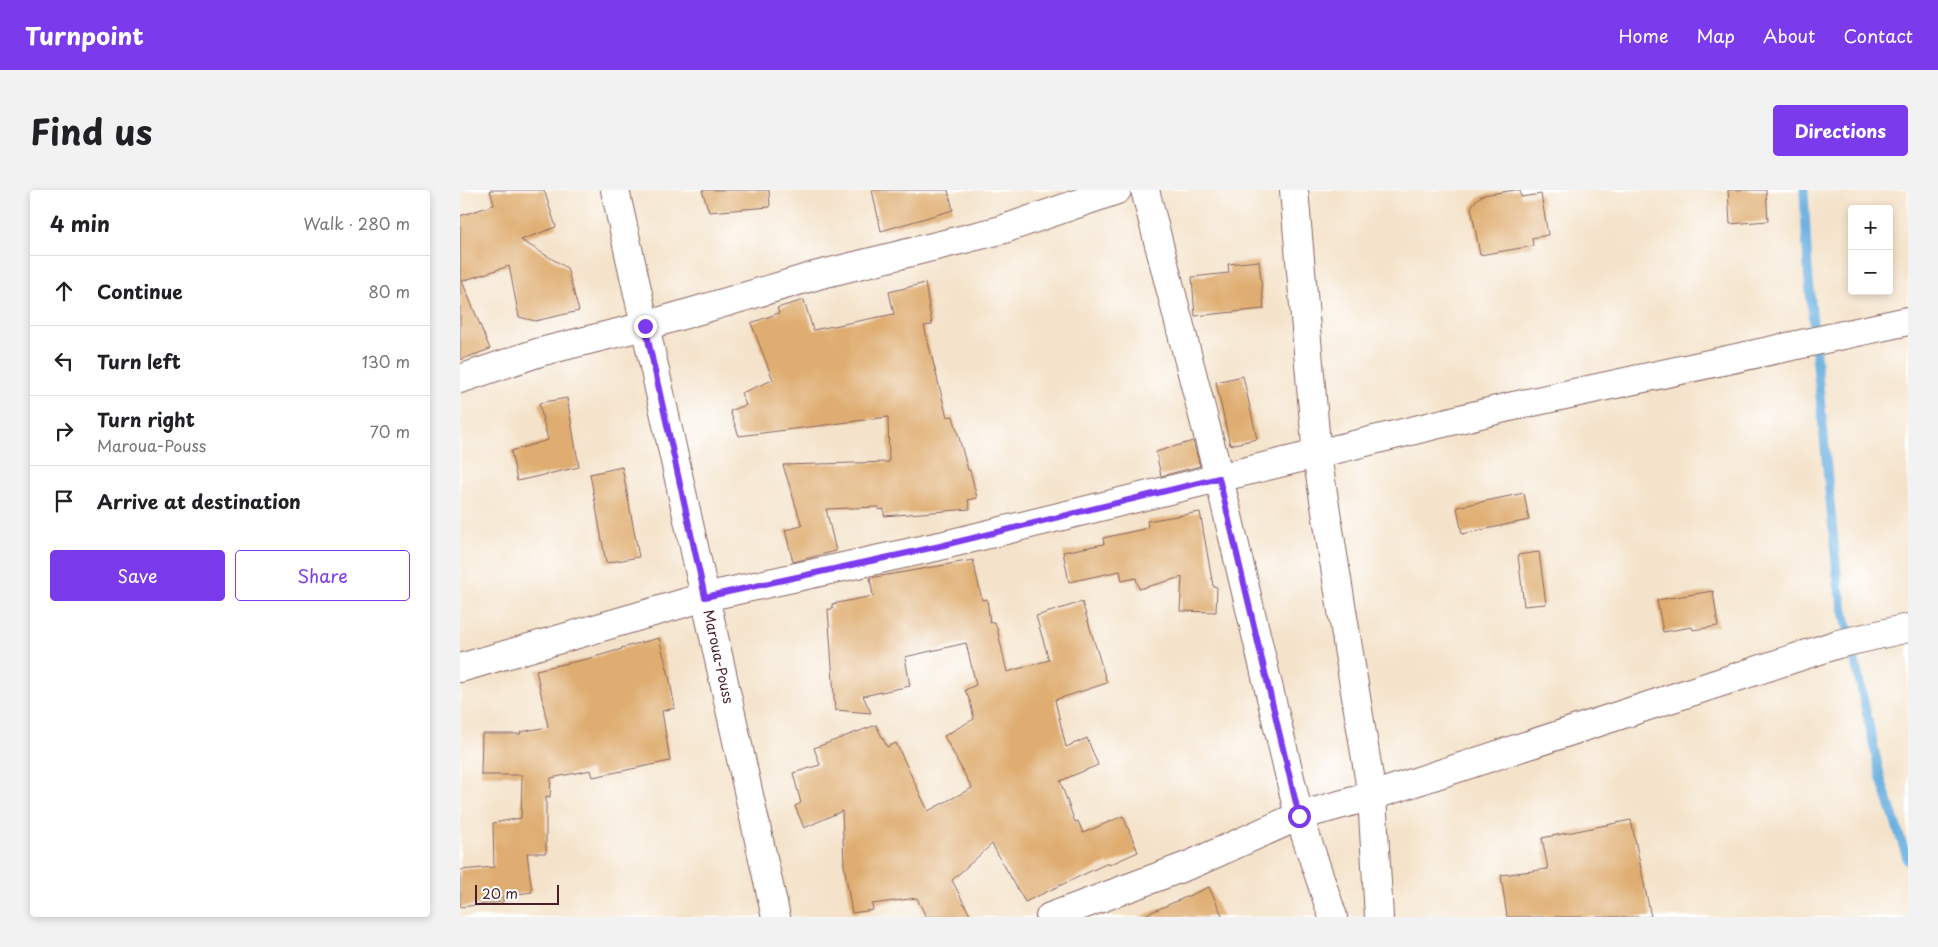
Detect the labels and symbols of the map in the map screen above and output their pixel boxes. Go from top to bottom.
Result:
route end [634,315,657,338]
street label: Maroua-Pouss [698,608,740,706]
route start [1288,805,1311,828]
scale bar [475,882,559,905]

